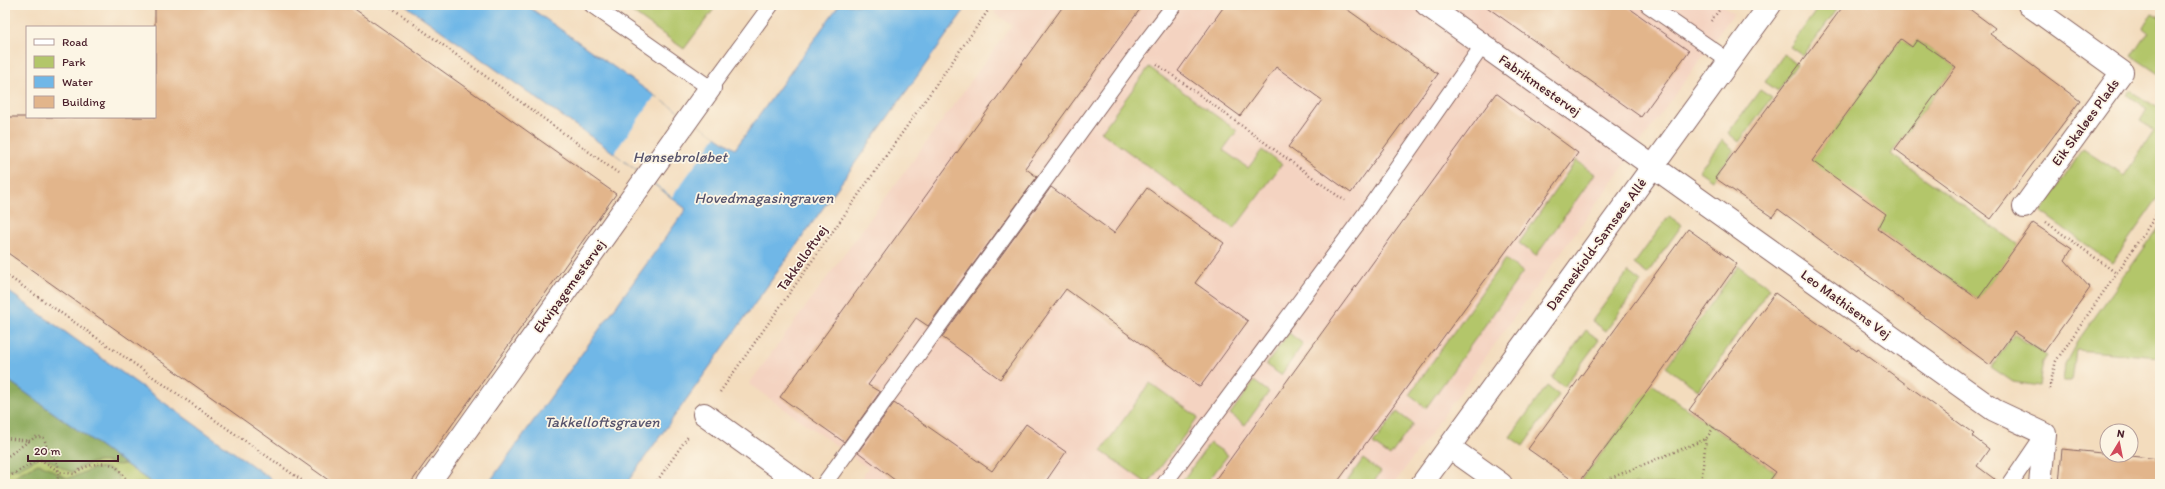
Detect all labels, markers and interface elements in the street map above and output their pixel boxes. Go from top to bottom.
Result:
legend [26,26,156,118]
text: Road [62,35,88,49]
street label: Fabrikmestervej [1495,51,1584,120]
text: Park [62,55,86,69]
text: Water [62,75,93,89]
street label: Eik Skaløes Plads [2048,75,2123,169]
text: Building [62,95,106,109]
water label: Hønsebroløbet [633,148,729,166]
street label: Danneskiold-Samsøes Allé [1543,174,1650,314]
water label: Hovedmagasingraven [695,189,834,207]
street label: Takkelloftvej [773,222,831,295]
street label: Ekvipagemestervej [530,236,609,336]
street label: Leo Mathisens Vej [1797,266,1894,343]
water label: Takkelloftsgraven [544,413,660,431]
north arrow [2099,423,2139,463]
text: N [2116,427,2125,441]
scale bar [28,437,118,463]
text: 20 m [34,444,61,458]

